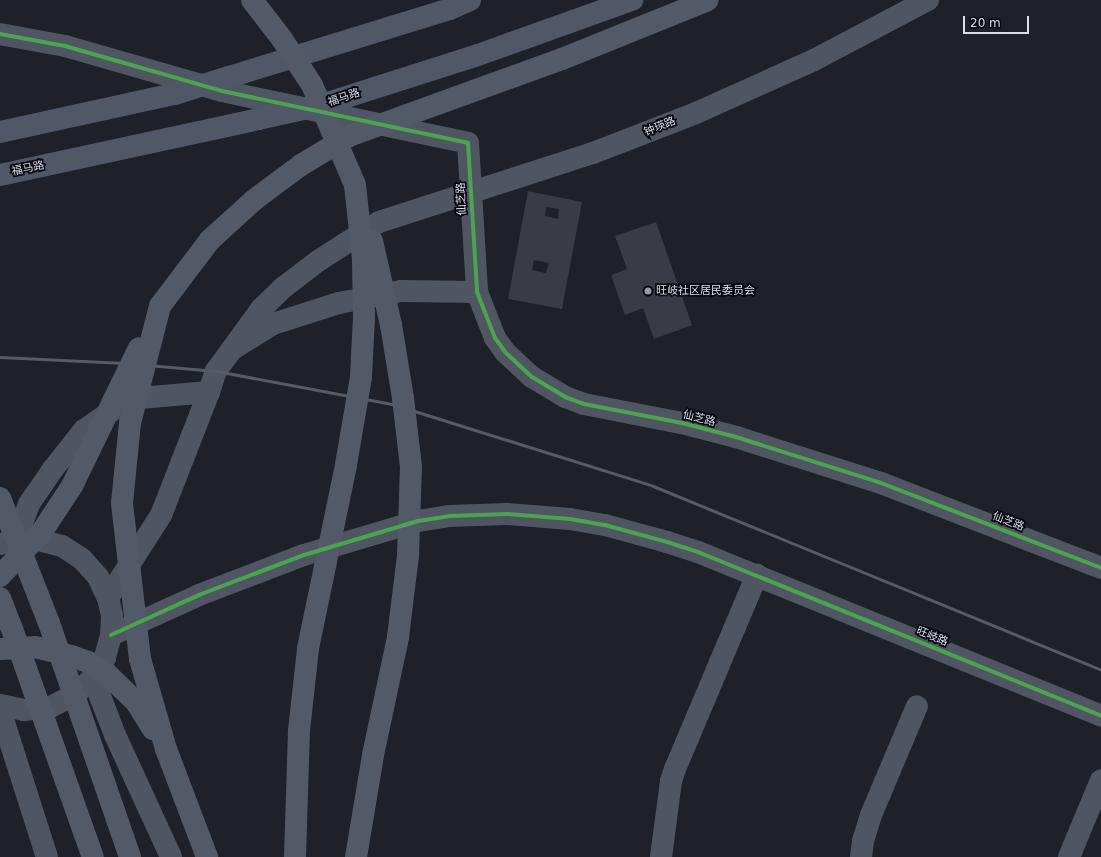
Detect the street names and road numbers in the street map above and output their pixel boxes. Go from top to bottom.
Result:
street label: 福马路 [326,87,362,109]
street label: 钟瑛路 [642,115,678,139]
street label: 福马路 [10,159,46,179]
street label: 仙芝路 [455,182,469,216]
street label: 仙芝路 [681,409,717,429]
street label: 仙芝路 [990,510,1026,534]
street label: 旺岐路 [914,625,950,649]

